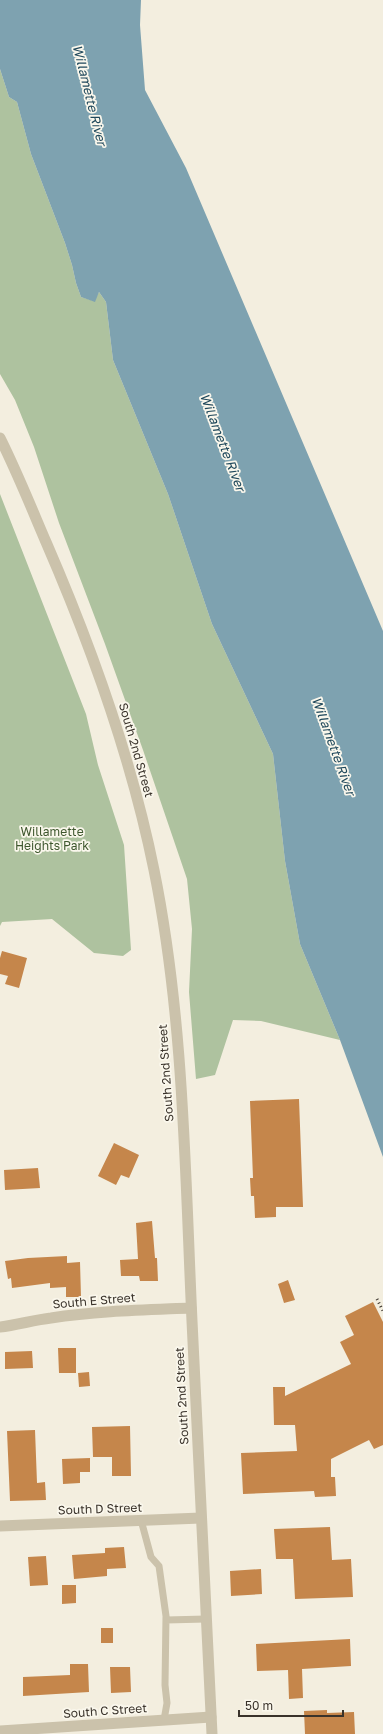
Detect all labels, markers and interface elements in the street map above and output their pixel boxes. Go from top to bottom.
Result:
water label: Willamette River [70,43,111,149]
water label: Willamette River [197,391,250,495]
water label: Willamette River [309,695,360,799]
street label: South 2nd Street [116,701,157,799]
park label: Willamette Heights Park [15,824,89,853]
street label: South 2nd Street [155,1024,176,1122]
street label: South E Street [52,1289,136,1312]
street label: South 2nd Street [171,1347,192,1445]
street label: South D Street [58,1500,143,1517]
scale bar [239,1692,343,1718]
text: 50 m [245,1698,273,1713]
street label: South C Street [63,1700,148,1721]

